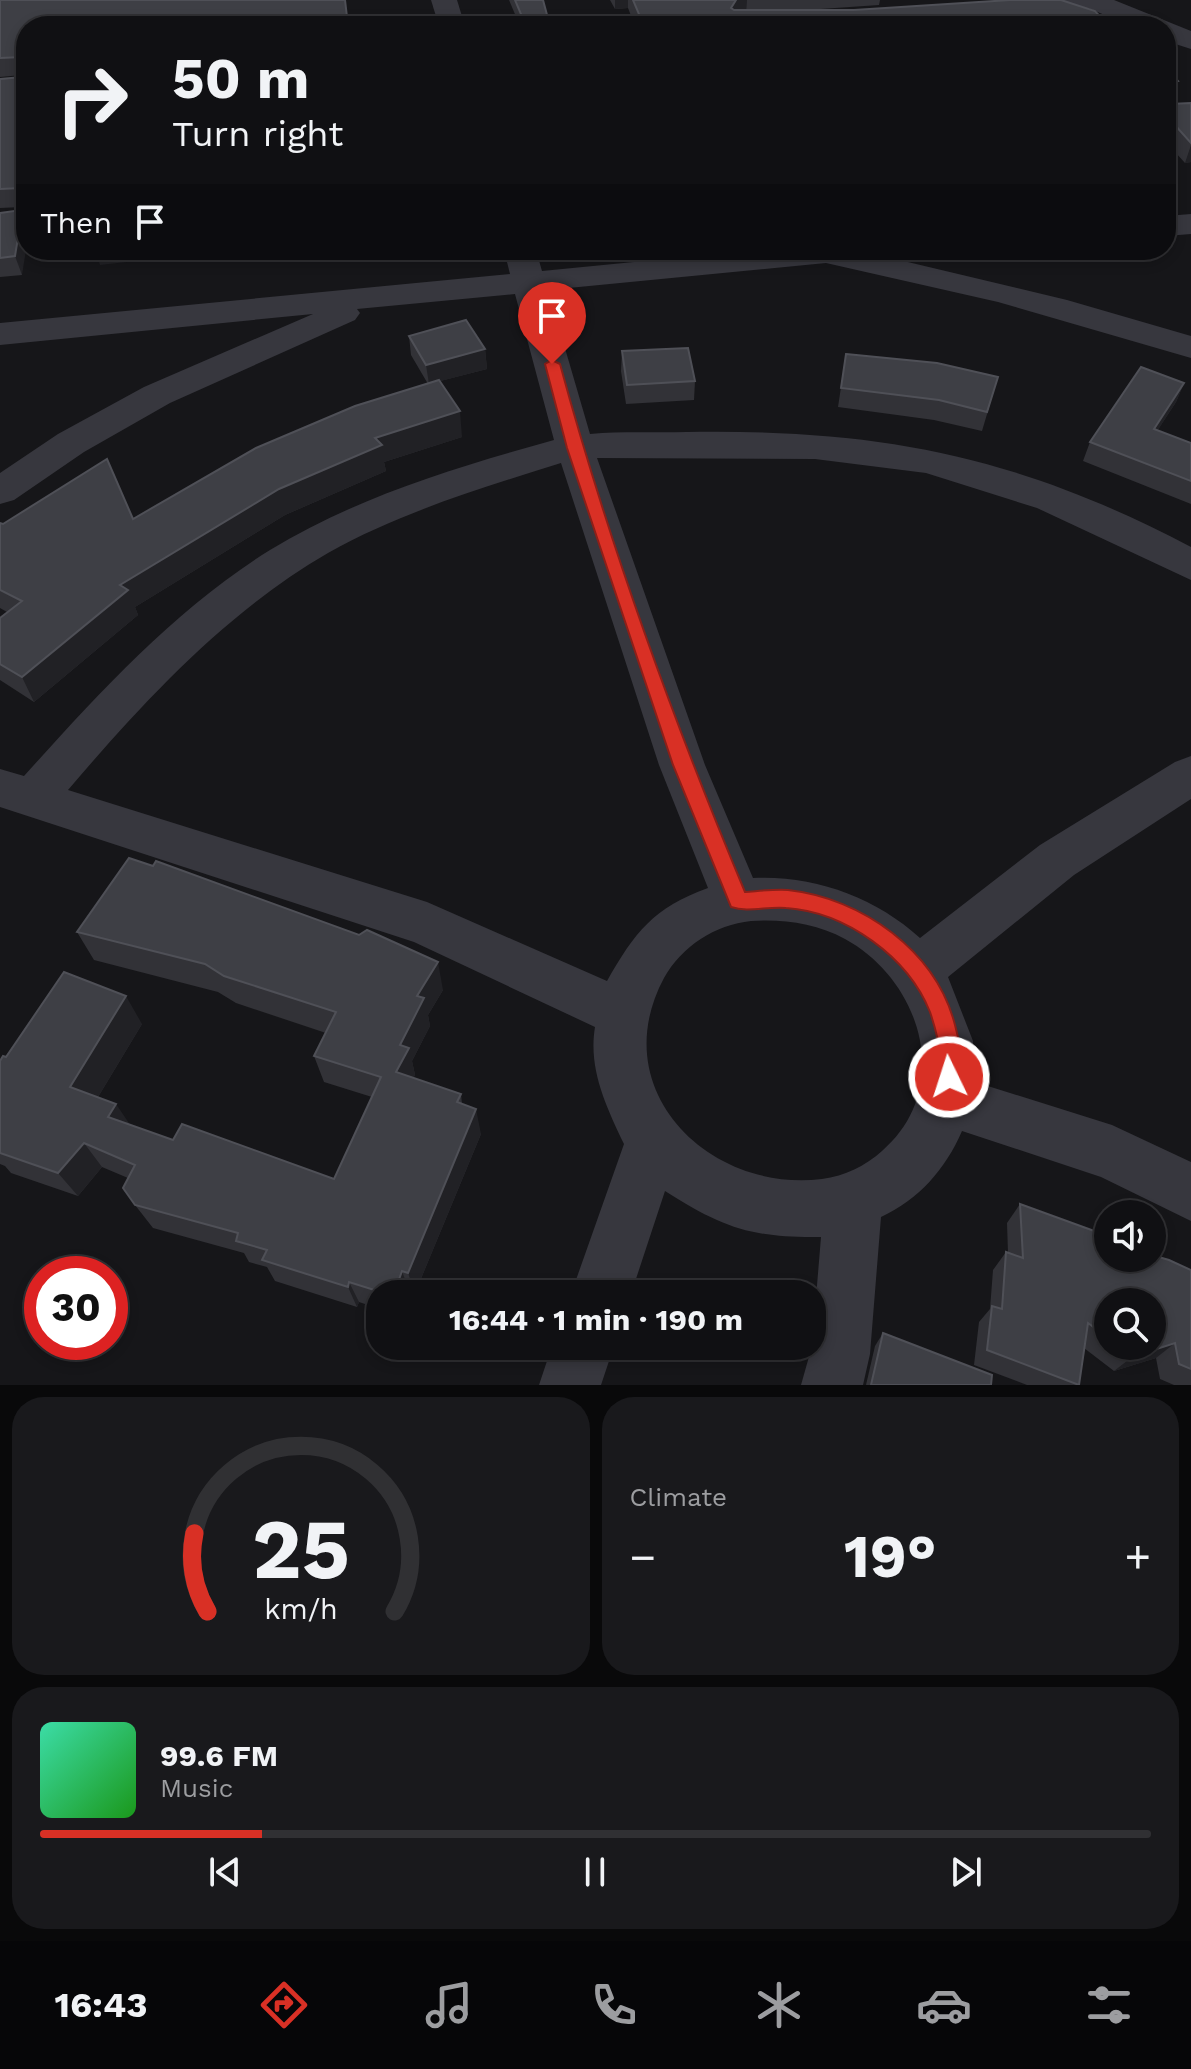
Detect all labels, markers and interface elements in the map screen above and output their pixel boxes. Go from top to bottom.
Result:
text: 50 m [172,46,309,112]
icon: right [40,48,144,152]
text: Turn right [172,113,343,155]
icon: arrive [128,200,172,244]
text: Then [40,205,112,240]
pin [518,282,586,364]
icon: arrive [530,294,574,338]
position arrow [907,1035,991,1119]
map controls [1094,1200,1166,1360]
button: sound [1094,1200,1166,1272]
speed limit sign: 30 [24,1256,128,1360]
button: search [1094,1288,1166,1360]
text: 16:44 · 1 min · 190 m [449,1302,743,1337]
text: Climate [630,1482,727,1512]
text: 25 [252,1501,350,1598]
text: 19° [844,1521,937,1592]
text: − [630,1531,656,1583]
text: + [1124,1531,1151,1583]
text: km/h [264,1592,338,1626]
text: 99.6 FM [160,1738,278,1773]
text: Music [160,1773,233,1803]
icon: previous [203,1850,247,1894]
icon: pause [573,1850,617,1894]
icon: next [944,1850,988,1894]
icon: directions [256,1977,312,2033]
icon: music [421,1977,477,2033]
icon: phone [586,1977,642,2033]
icon: climate [751,1977,807,2033]
icon: car [916,1977,972,2033]
icon: filters [1081,1977,1137,2033]
text: 16:43 [54,1984,148,2026]

